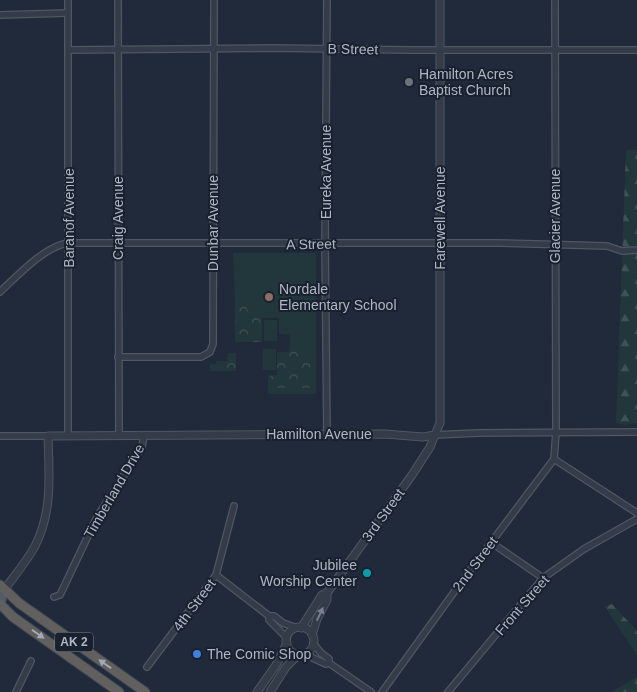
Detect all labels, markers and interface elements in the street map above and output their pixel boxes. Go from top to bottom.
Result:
street label: B Street [328,41,379,57]
place label: Hamilton Acres Baptist Church [419,66,513,98]
marker: Hamilton Acres Baptist Church [403,76,415,88]
street label: Eureka Avenue [318,124,334,219]
street label: Farewell Avenue [432,166,448,270]
street label: Baranof Avenue [61,168,77,268]
street label: Glacier Avenue [547,168,563,263]
street label: Dunbar Avenue [205,175,221,271]
street label: Craig Avenue [110,176,126,260]
street label: A Street [286,236,336,252]
place label: Nordale Elementary School [279,281,397,313]
marker: Nordale Elementary School [263,291,275,303]
street label: Hamilton Avenue [266,426,372,442]
street label: Timberland Drive [81,441,148,541]
street label: 3rd Street [358,485,408,545]
street label: 2nd Street [449,533,501,595]
place label: Jubilee Worship Center [260,557,357,589]
marker: Jubilee Worship Center [361,567,373,579]
street label: Front Street [492,572,552,638]
street label: 4th Street [169,576,219,634]
one-way arrow [316,607,324,621]
one-way arrow [31,629,45,639]
road number: AK 2 [55,632,93,652]
place label: The Comic Shop [207,646,311,662]
marker: The Comic Shop [191,648,203,660]
one-way arrow [99,659,112,669]

